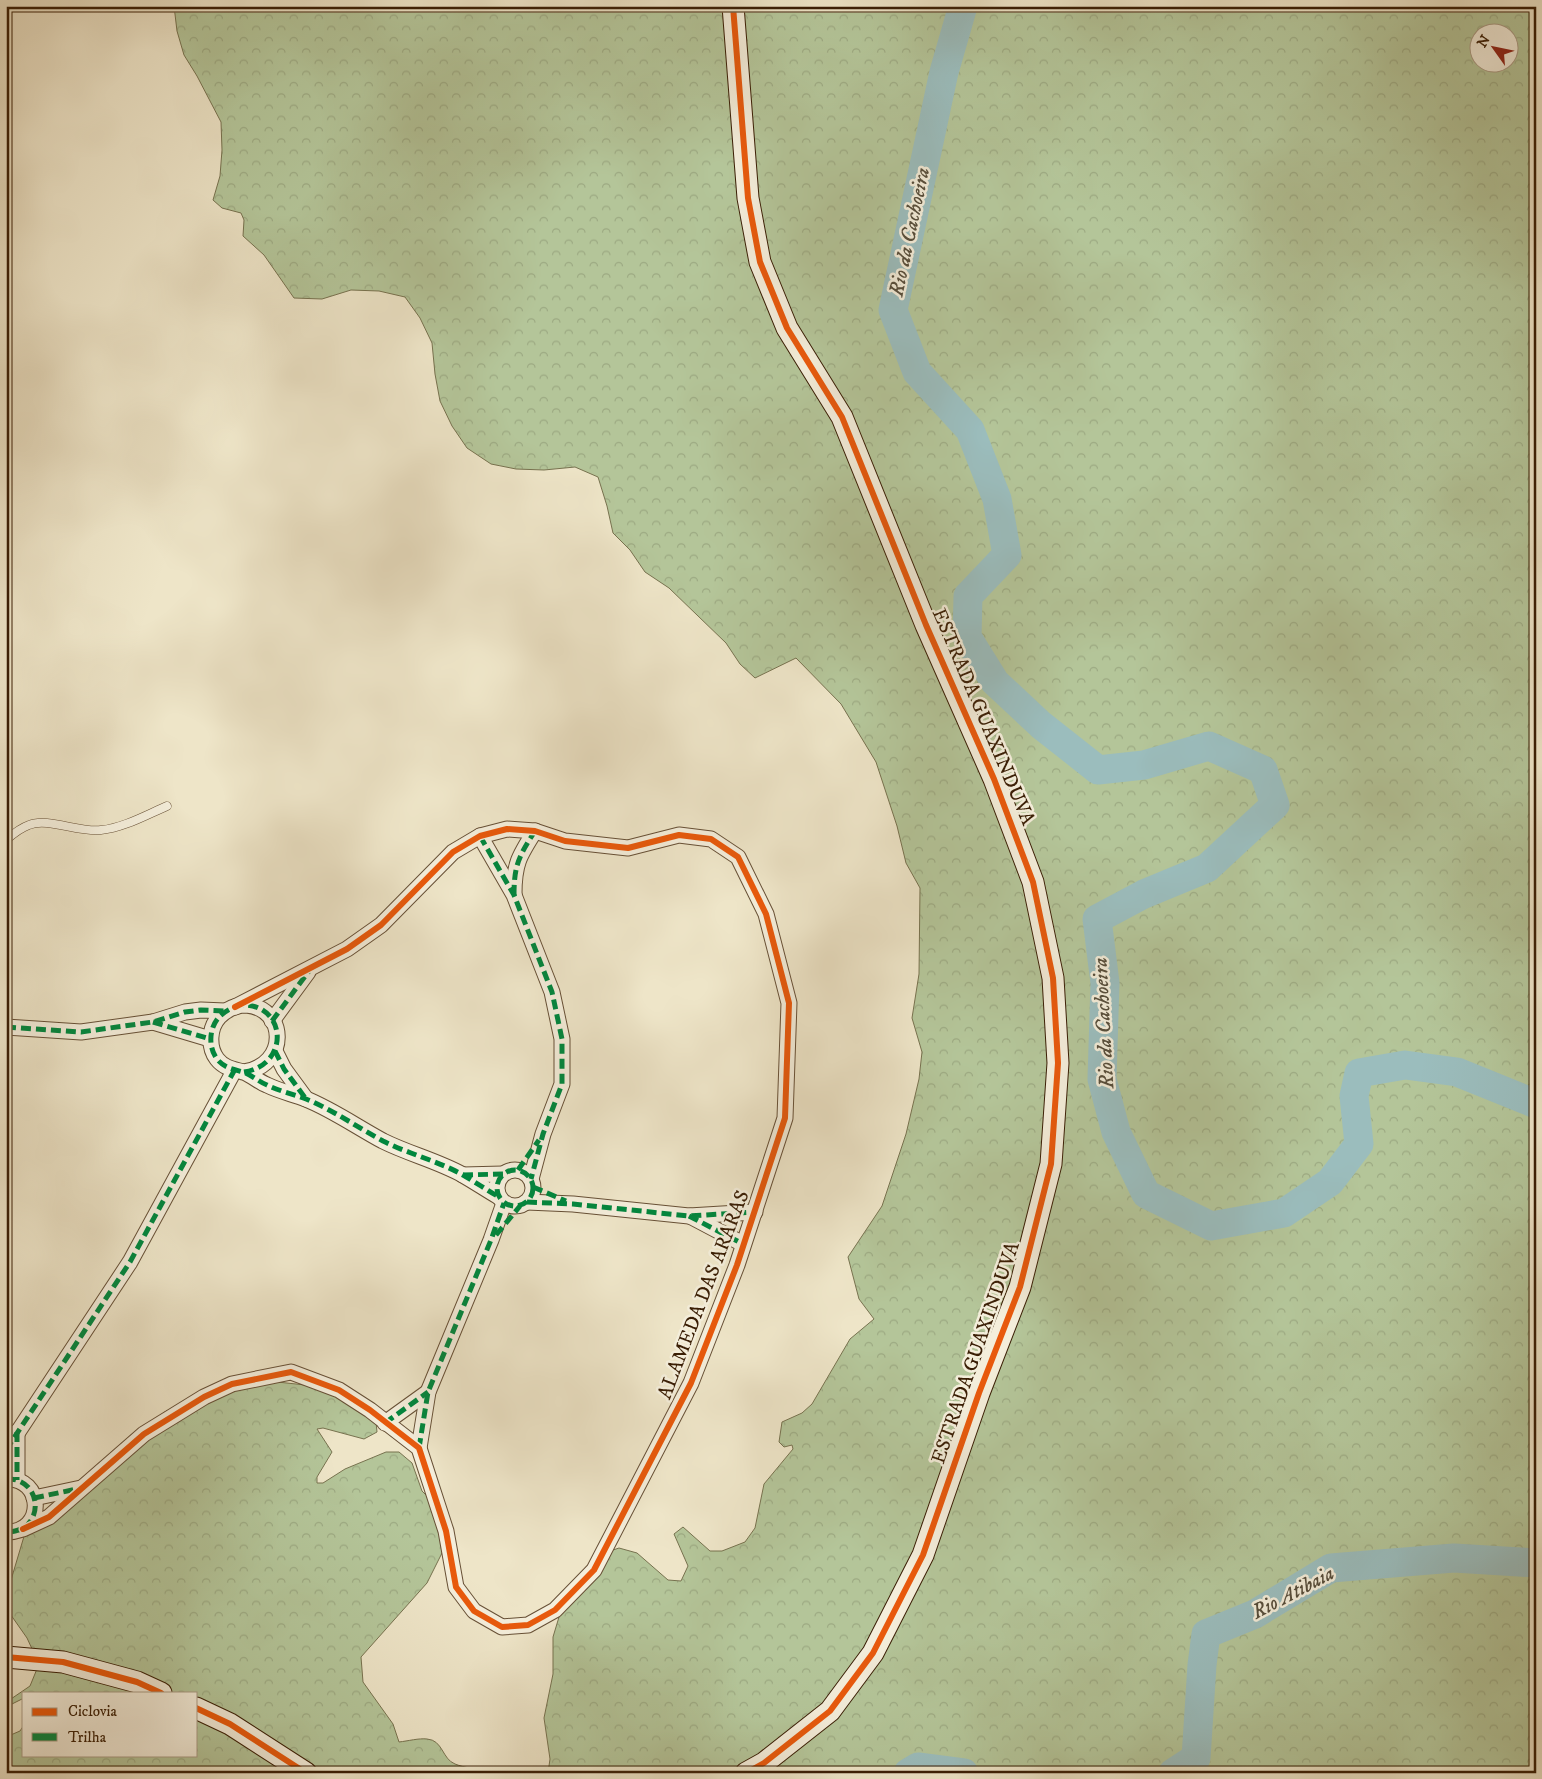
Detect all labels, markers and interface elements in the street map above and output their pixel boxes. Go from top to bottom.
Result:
north arrow [1470,22,1520,72]
text: N [1473,31,1495,51]
water label: Rio da Cachoeira [883,165,936,300]
street label: ESTRADA GUAXINDUVA [926,605,1040,829]
water label: Rio da Cachoeira [1088,957,1120,1090]
street label: ALAMEDA DAS ARARAS [653,1187,755,1403]
street label: ESTRADA GUAXINDUVA [926,1238,1026,1467]
water label: Rio Atibaia [1246,1560,1339,1626]
legend [22,1692,198,1756]
text: Ciclovia [68,1702,117,1721]
text: Trilha [68,1728,107,1747]

